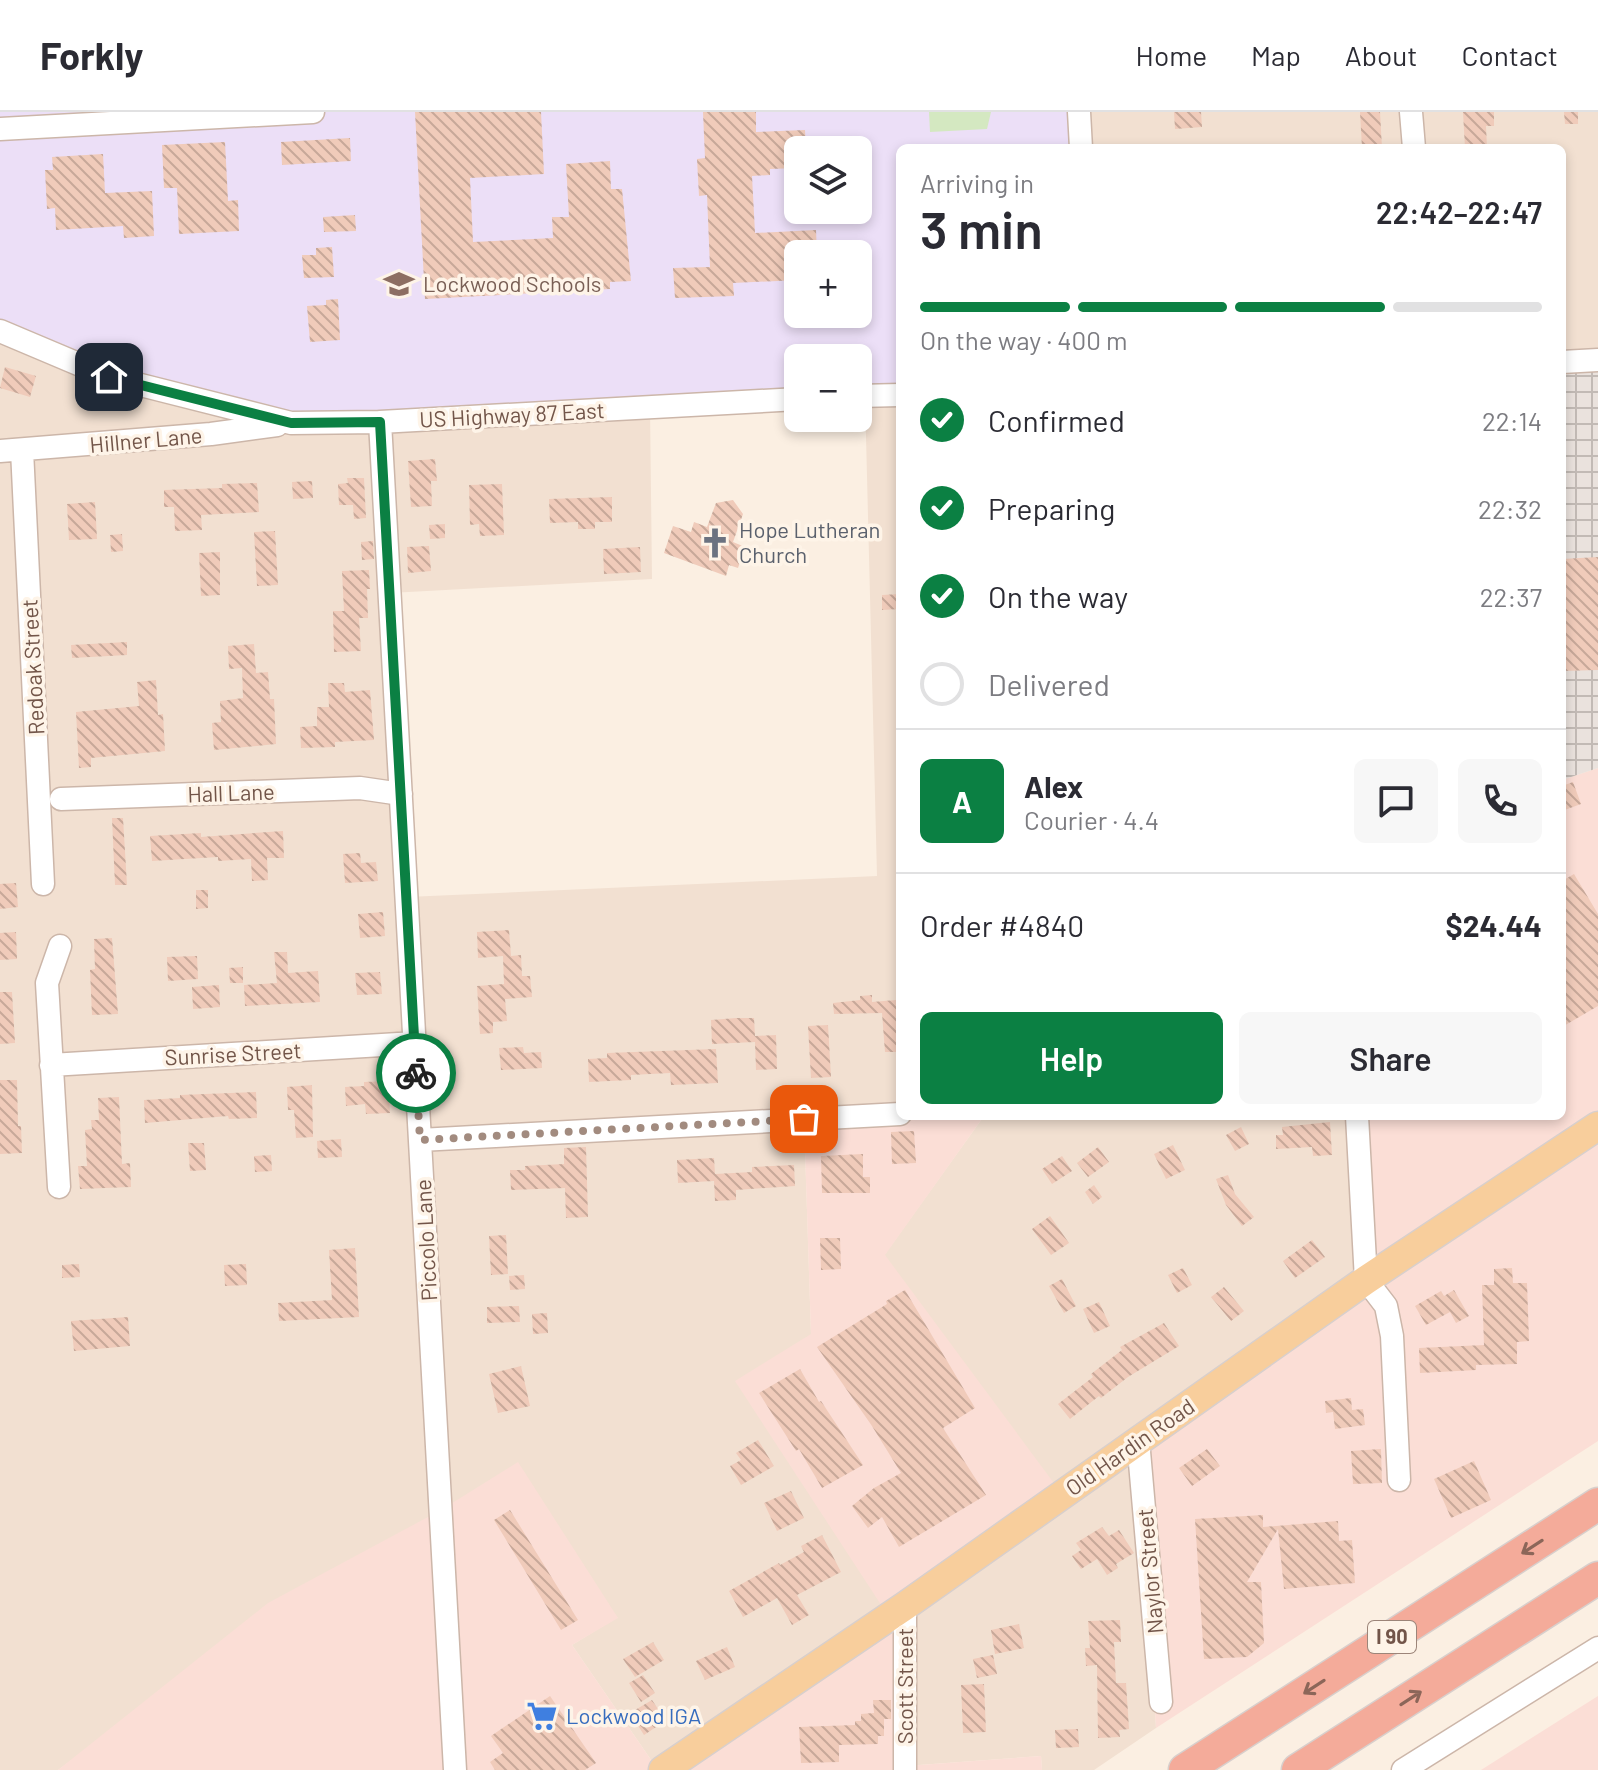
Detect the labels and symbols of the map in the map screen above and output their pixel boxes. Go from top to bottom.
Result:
school or university icon: Lockwood Schools [382,267,416,301]
place label: Lockwood Schools [423,270,601,296]
pin [75,343,143,411]
street label: US Highway 87 East [419,396,605,432]
street label: Hillner Lane [88,421,203,457]
place label: Hope Lutheran Church [739,516,880,567]
church icon: Hope Lutheran Church [698,526,732,560]
street label: Redoak Street [15,599,49,736]
street label: Hall Lane [187,777,275,807]
courier [376,1033,456,1113]
street label: Sunrise Street [164,1036,302,1070]
pin [770,1085,838,1153]
street label: Piccolo Lane [409,1178,441,1302]
street label: Old Hardin Road [1060,1392,1199,1500]
street label: Naylor Street [1131,1507,1167,1635]
one-way arrow [1522,1538,1544,1555]
road number: I 90 [1368,1621,1416,1653]
street label: Scott Street [891,1628,917,1744]
one-way arrow [1303,1680,1326,1696]
one-way arrow [1399,1689,1422,1705]
supermarket icon: Lockwood IGA [525,1699,559,1733]
place label: Lockwood IGA [566,1702,701,1728]

